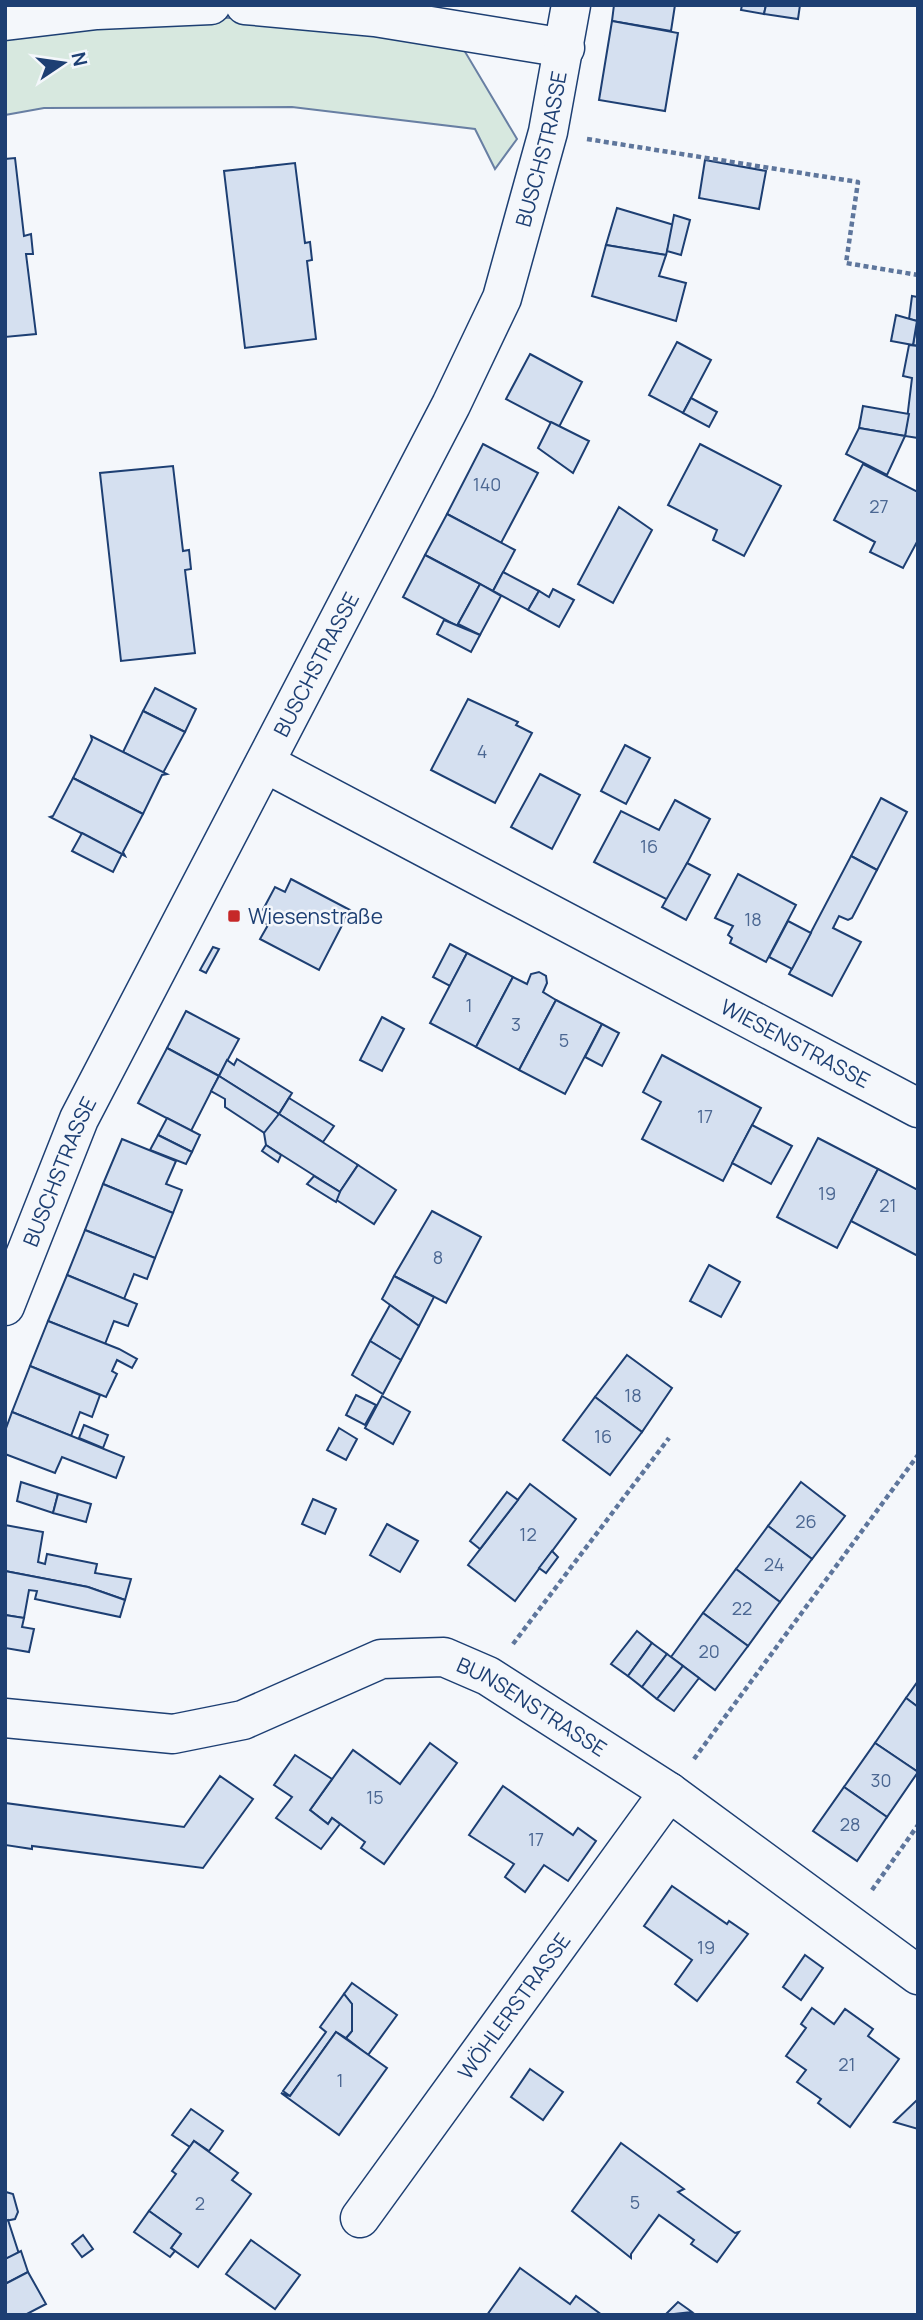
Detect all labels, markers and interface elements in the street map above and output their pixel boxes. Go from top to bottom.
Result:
north arrow [28,28,98,98]
text: N [65,50,94,69]
street label: BUSCHSTRASSE [508,69,573,230]
house number: 140 [473,472,501,496]
house number: 27 [869,494,889,518]
street label: BUSCHSTRASSE [267,587,365,741]
house number: 4 [477,739,487,763]
house number: 16 [640,834,658,858]
place label: Wiesenstraße [248,902,383,930]
house number: 18 [744,907,762,931]
marker: Wiesenstraße [226,908,242,924]
street label: WIESENSTRASSE [716,992,875,1094]
house number: 1 [465,993,473,1017]
house number: 3 [511,1012,521,1036]
house number: 5 [559,1028,569,1052]
street label: BUSCHSTRASSE [16,1092,102,1250]
house number: 17 [697,1104,713,1128]
house number: 19 [818,1181,836,1205]
house number: 21 [879,1193,897,1217]
house number: 8 [433,1245,443,1269]
house number: 18 [624,1383,642,1407]
house number: 16 [594,1424,612,1448]
house number: 26 [795,1509,817,1533]
house number: 12 [519,1522,537,1546]
house number: 24 [764,1552,784,1576]
house number: 22 [732,1596,752,1620]
house number: 20 [698,1639,720,1663]
street label: BUNSENSTRASSE [453,1650,612,1763]
house number: 30 [871,1768,891,1792]
house number: 15 [366,1785,384,1809]
house number: 28 [840,1812,860,1836]
house number: 17 [528,1827,544,1851]
street label: WÖHLERSTRASSE [451,1927,576,2085]
house number: 19 [697,1935,715,1959]
house number: 21 [838,2052,856,2076]
house number: 1 [336,2068,344,2092]
house number: 5 [630,2190,640,2214]
house number: 2 [195,2191,205,2215]

